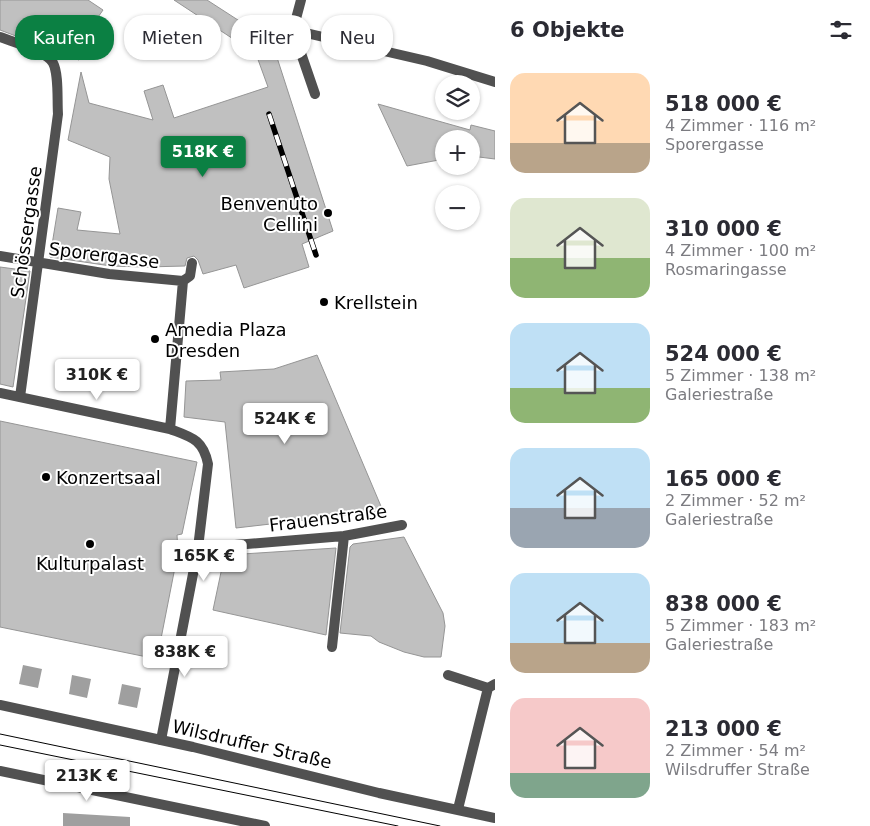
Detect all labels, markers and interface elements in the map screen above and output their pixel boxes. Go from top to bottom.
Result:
chip: Kaufen [15,15,114,60]
chip: Mieten [124,15,221,60]
chip: Filter [231,15,311,60]
chip: Neu [321,15,393,60]
icon: filters [827,16,855,44]
text: 6 Objekte [510,18,625,42]
map controls [435,75,480,230]
button: layers [435,75,480,120]
text: 518 000 € [665,92,782,116]
icon: home [550,93,610,153]
text: 4 Zimmer · 116 m² [665,116,816,135]
button: + [435,130,480,175]
text: Sporergasse [665,135,764,154]
pin: 518K € [162,136,244,178]
text: 518K € [172,142,234,161]
street label: Schössergasse [6,165,46,299]
button: − [435,185,480,230]
place label: Benvenuto Cellini [221,193,318,235]
marker: Benvenuto Cellini [322,207,334,219]
text: 310 000 € [665,217,782,241]
icon: home [550,218,610,278]
street label: Sporergasse [47,238,161,272]
text: 4 Zimmer · 100 m² [665,241,816,260]
text: Rosmaringasse [665,260,787,279]
place label: Krellstein [334,292,418,313]
marker: Krellstein [318,296,330,308]
place label: Amedia Plaza Dresden [165,319,286,361]
marker: Amedia Plaza Dresden [149,333,161,345]
text: 524 000 € [665,342,782,366]
icon: home [550,343,610,403]
pin: 310K € [56,358,138,401]
text: 310K € [66,365,128,384]
text: 5 Zimmer · 138 m² [665,366,816,385]
text: Galeriestraße [665,385,773,404]
pin: 524K € [244,402,326,445]
text: 524K € [254,409,316,428]
place label: Konzertsaal [56,467,161,488]
text: 165 000 € [665,467,782,491]
icon: home [550,468,610,528]
marker: Konzertsaal [40,471,52,483]
text: 2 Zimmer · 52 m² [665,491,806,510]
street label: Frauenstraße [268,500,388,536]
text: Galeriestraße [665,510,773,529]
marker: Kulturpalast [84,538,96,550]
pin: 165K € [163,540,245,582]
text: 165K € [173,546,235,565]
place label: Kulturpalast [36,553,144,574]
text: 838 000 € [665,592,782,616]
icon: home [550,593,610,653]
text: 5 Zimmer · 183 m² [665,616,816,635]
text: Galeriestraße [665,635,773,654]
pin: 838K € [144,636,226,678]
text: 838K € [154,642,216,661]
street label: Wilsdruffer Straße [170,715,334,773]
text: 213 000 € [665,717,782,741]
icon: home [550,718,610,778]
text: 2 Zimmer · 54 m² [665,741,806,760]
pin: 213K € [46,760,128,802]
text: Wilsdruffer Straße [665,760,810,779]
text: 213K € [56,766,118,785]

